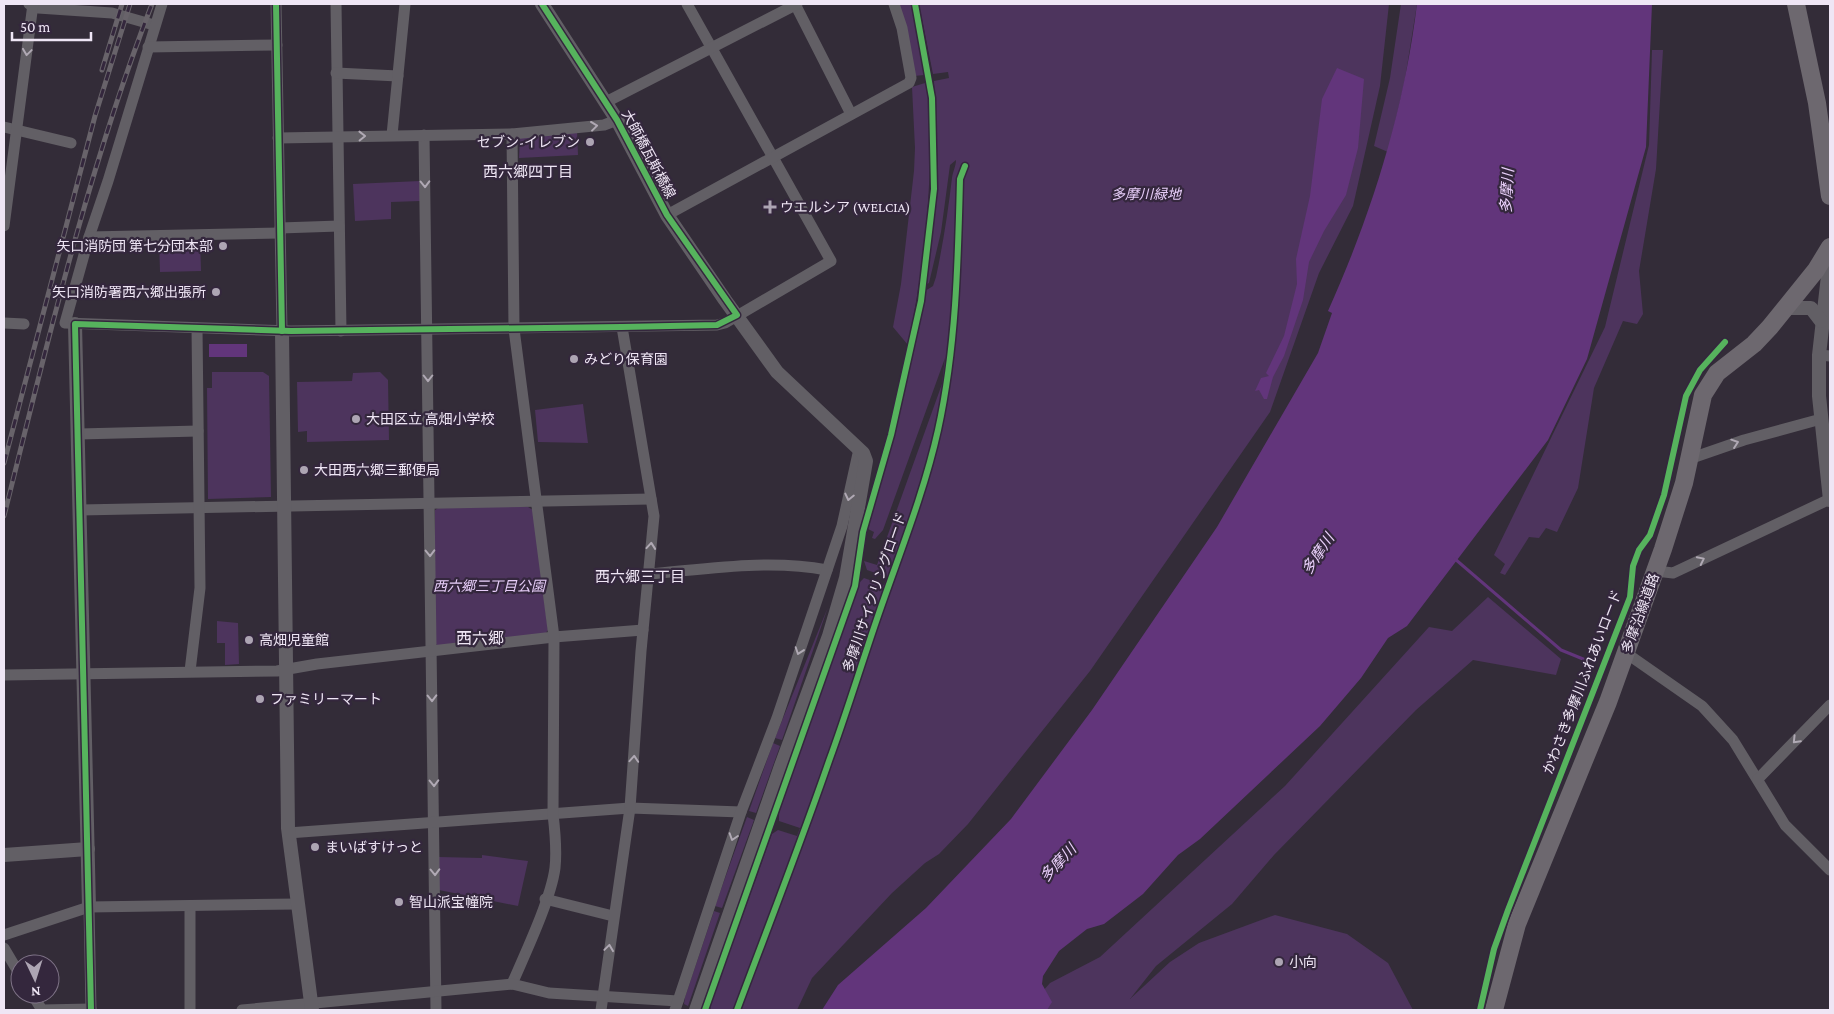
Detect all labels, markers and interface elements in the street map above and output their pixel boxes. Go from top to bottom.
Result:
scale bar [12,10,91,42]
text: 50 m [20,19,50,35]
one-way arrow [22,48,33,56]
street label: 大師橋瓦斯橋線 [619,107,679,201]
one-way arrow [590,121,598,132]
one-way arrow [358,131,366,141]
place label: セブン-イレブン [477,134,580,150]
marker: セブン-イレブン [584,136,596,148]
district label: 西六郷四丁目 [483,164,573,180]
water label: 多摩川 [1498,166,1516,214]
one-way arrow [420,180,430,188]
park label: 多摩川緑地 [1111,186,1183,202]
place label: ウエルシア (WELCIA) [780,199,910,216]
marker: ウエルシア (WELCIA) [764,201,776,213]
place label: 矢口消防団 第七分団本部 [56,238,213,254]
marker: 矢口消防団 第七分団本部 [217,240,229,252]
place label: 矢口消防署西六郷出張所 [52,284,206,300]
marker: 矢口消防署西六郷出張所 [210,286,222,298]
place label: みどり保育園 [584,351,668,367]
marker: みどり保育園 [568,353,580,365]
one-way arrow [423,375,433,383]
place label: 大田区立 高畑小学校 [366,411,495,427]
marker: 大田区立 高畑小学校 [350,413,362,425]
one-way arrow [1731,439,1739,449]
place label: 大田西六郷三郵便局 [314,462,440,478]
marker: 大田西六郷三郵便局 [298,464,310,476]
one-way arrow [844,492,855,501]
street label: 多摩川サイクリングロード [839,510,909,674]
water label: 多摩川 [1299,529,1338,577]
one-way arrow [645,542,656,550]
one-way arrow [424,549,435,557]
one-way arrow [1696,556,1705,566]
district label: 西六郷三丁目 [595,569,685,585]
street label: 多摩沿線道路 [1618,571,1662,655]
park label: 西六郷三丁目公園 [433,578,547,594]
street label: かわさき多摩川ふれあいロード [1539,588,1625,776]
district label: 西六郷 [456,630,504,647]
place label: 高畑児童館 [259,632,329,648]
marker: 高畑児童館 [243,634,255,646]
one-way arrow [795,646,805,655]
place label: ファミリーマート [270,691,382,707]
marker: ファミリーマート [254,693,266,705]
one-way arrow [427,694,437,702]
one-way arrow [1793,734,1802,743]
one-way arrow [628,755,639,763]
one-way arrow [428,780,439,788]
one-way arrow [728,832,738,841]
place label: まいばすけっと [325,839,423,855]
water label: 多摩川 [1037,840,1081,885]
marker: まいばすけっと [309,841,321,853]
one-way arrow [429,868,440,876]
place label: 智山派宝幢院 [409,894,493,910]
marker: 智山派宝幢院 [393,896,405,908]
one-way arrow [603,943,614,951]
north arrow [10,954,60,1004]
place label: 小向 [1289,954,1317,970]
marker: 小向 [1273,956,1285,968]
text: N [30,984,41,1000]

